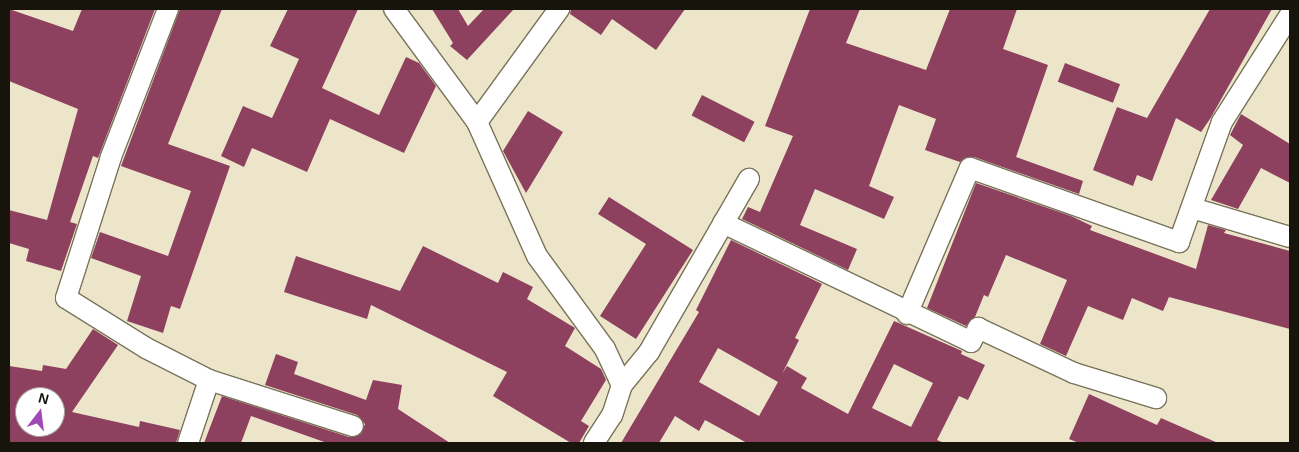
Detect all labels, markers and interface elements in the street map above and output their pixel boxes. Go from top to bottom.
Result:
north arrow [15,387,65,437]
text: N [37,389,51,408]

